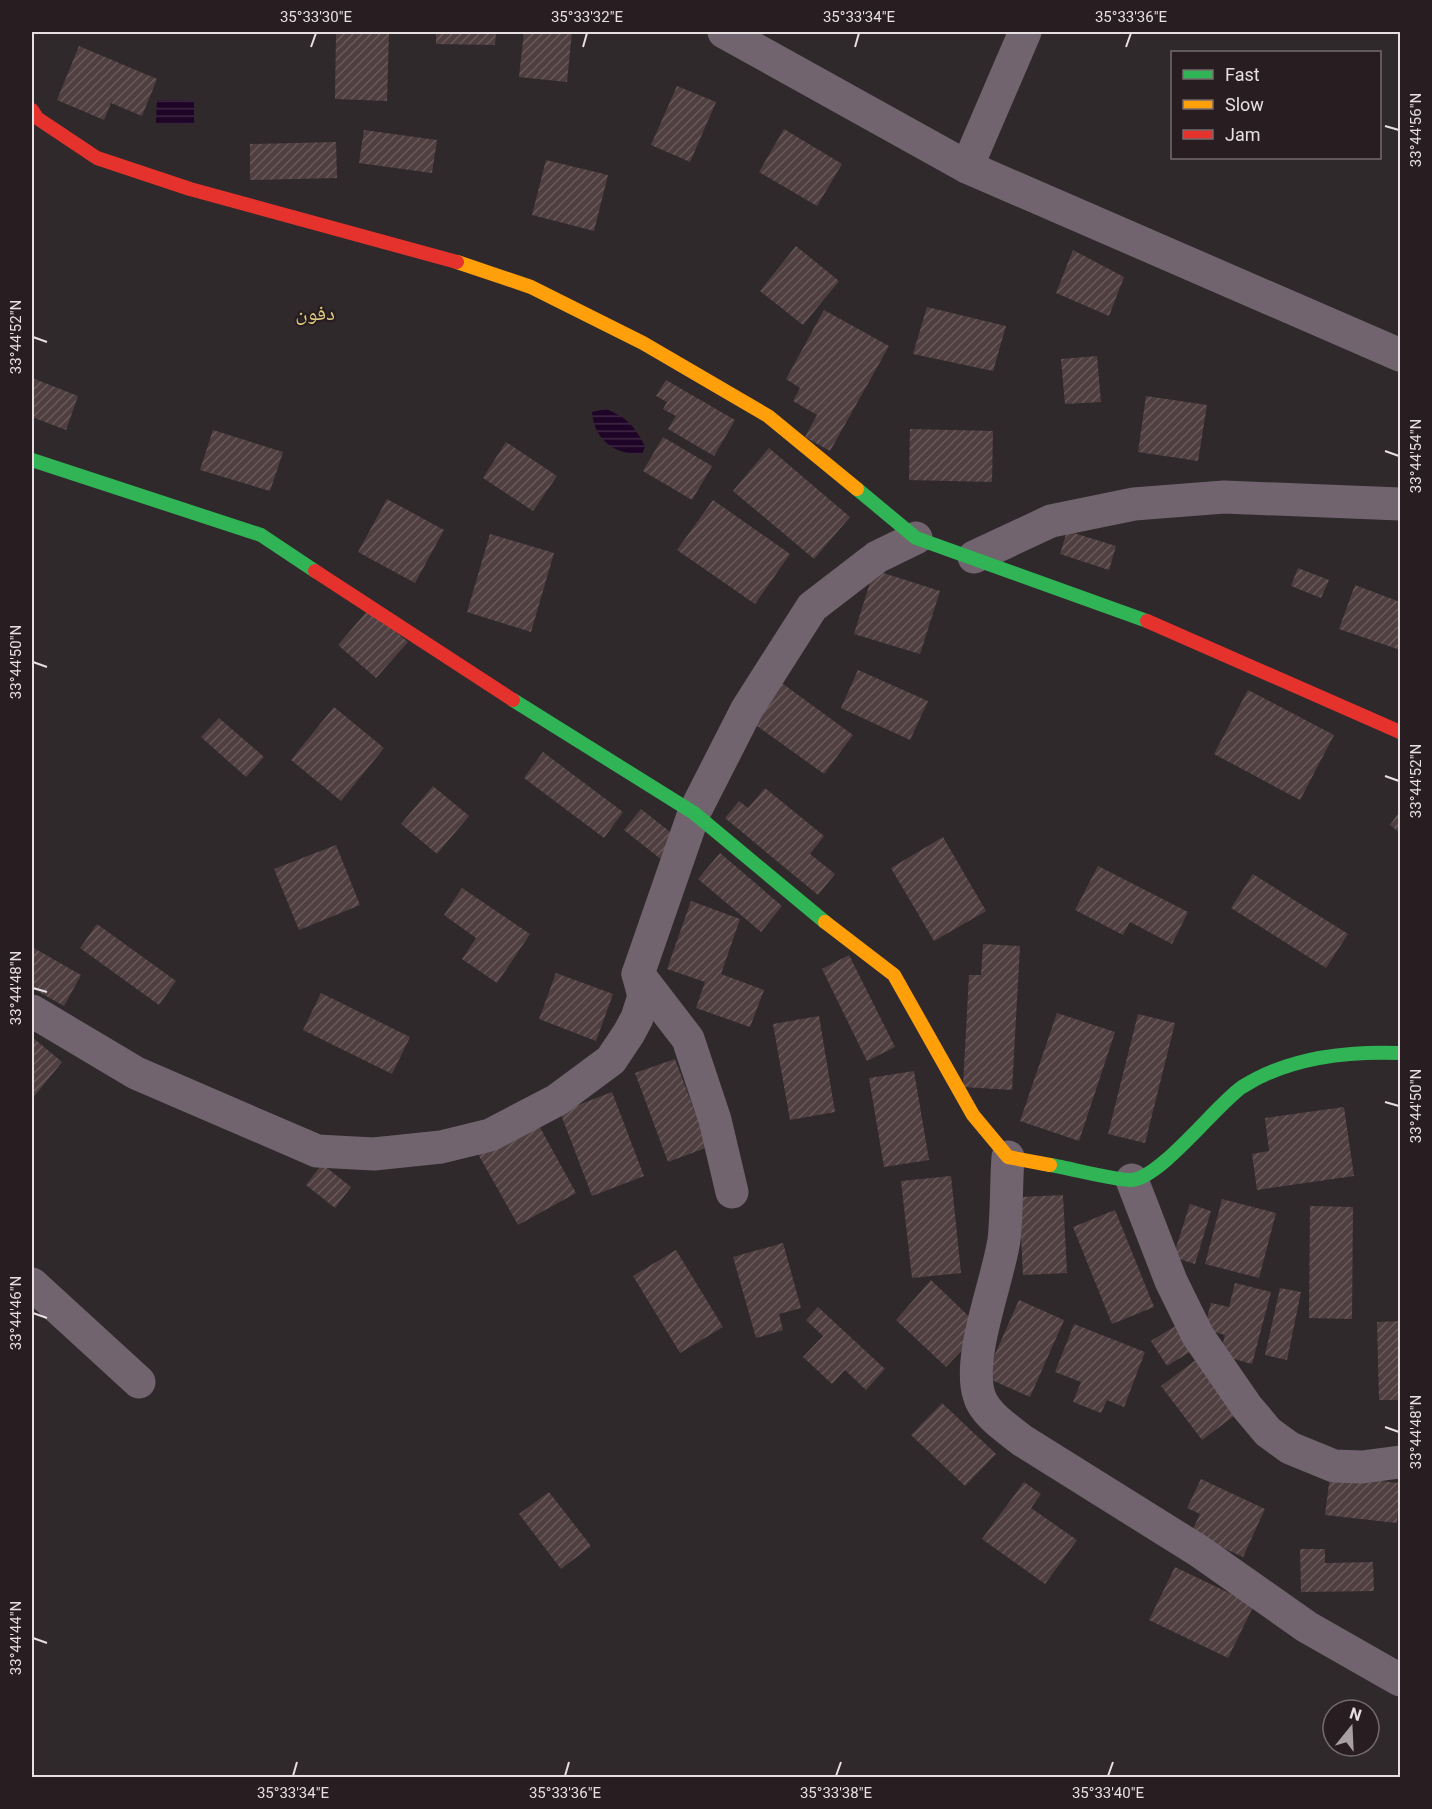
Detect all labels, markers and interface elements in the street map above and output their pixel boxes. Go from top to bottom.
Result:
text: 35°33'30"E [280,8,353,26]
text: 35°33'32"E [551,8,624,26]
text: 35°33'34"E [823,8,896,26]
text: 35°33'36"E [1095,8,1168,26]
legend [1171,51,1381,159]
text: Fast [1225,64,1260,85]
text: 33°44'56"N [1407,93,1425,167]
text: Slow [1225,94,1264,115]
text: Jam [1225,124,1261,145]
text: 33°44'52"N [7,300,25,374]
district label: دفون [295,301,335,325]
text: 33°44'54"N [1407,419,1425,493]
text: 33°44'50"N [7,625,25,699]
text: 33°44'52"N [1407,744,1425,818]
text: 33°44'48"N [7,951,25,1025]
text: 33°44'50"N [1407,1069,1425,1143]
text: 33°44'46"N [7,1276,25,1350]
text: 33°44'48"N [1407,1395,1425,1469]
text: 33°44'44"N [7,1601,25,1675]
north arrow [1321,1698,1381,1758]
text: N [1347,1703,1364,1725]
text: 35°33'34"E [257,1784,330,1802]
text: 35°33'36"E [529,1784,602,1802]
text: 35°33'38"E [800,1784,873,1802]
text: 35°33'40"E [1072,1784,1145,1802]

